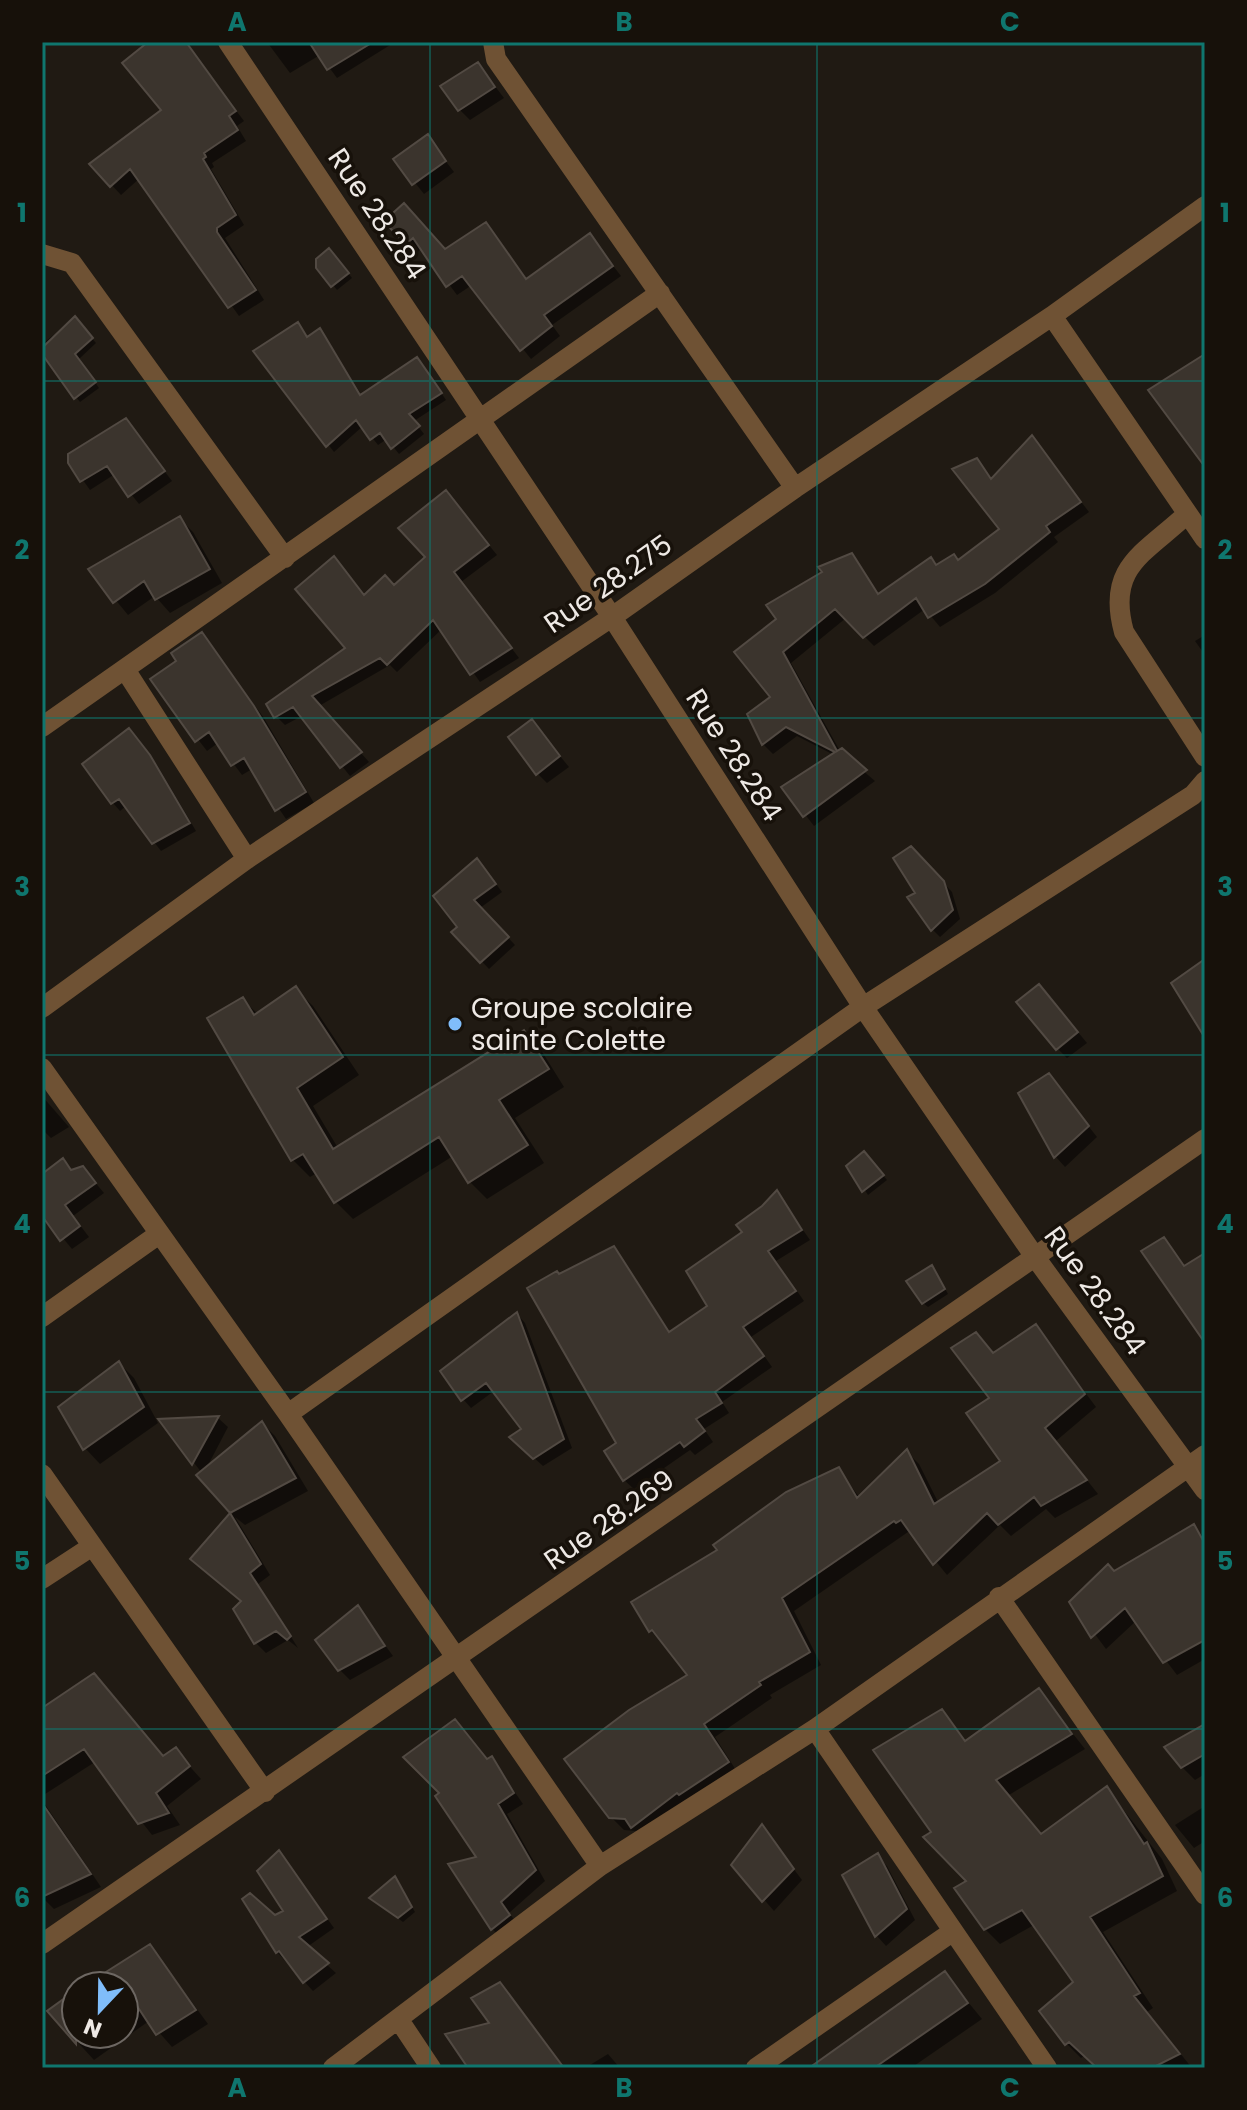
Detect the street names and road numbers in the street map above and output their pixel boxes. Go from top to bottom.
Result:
street label: Rue 28.284 [319,141,435,287]
street label: Rue 28.275 [536,525,680,643]
street label: Rue 28.284 [677,681,791,829]
street label: Rue 28.284 [1035,1219,1155,1363]
street label: Rue 28.269 [536,1461,682,1579]

